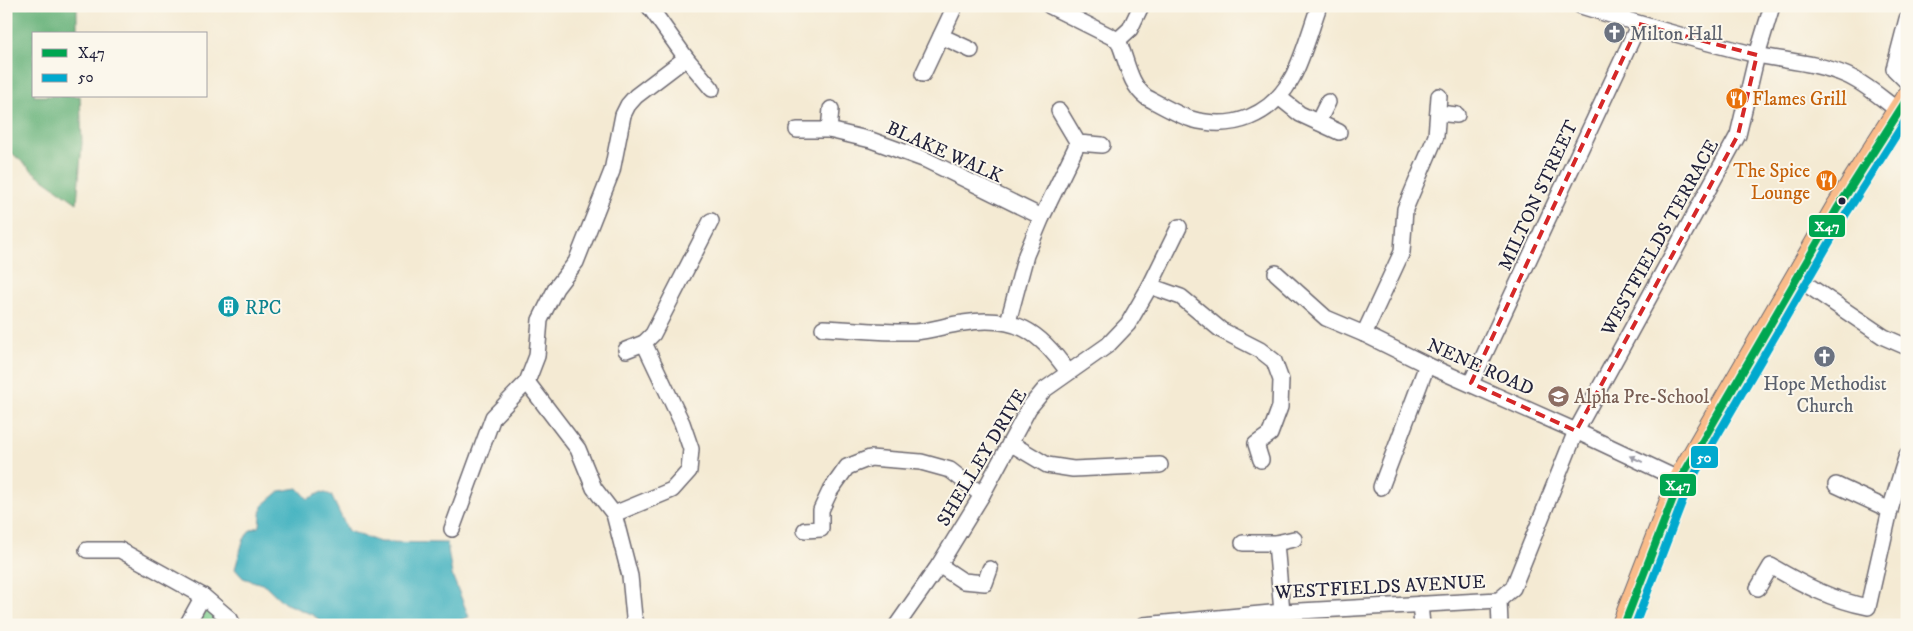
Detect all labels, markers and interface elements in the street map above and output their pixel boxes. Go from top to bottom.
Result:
church icon: Milton Hall [1602,21,1626,45]
place label: Milton Hall [1630,23,1723,46]
legend [32,32,208,98]
text: X47 [78,44,105,63]
text: 50 [78,68,94,87]
restaurant icon: Flames Grill [1724,86,1748,110]
place label: Flames Grill [1752,88,1847,111]
street label: BLAKE WALK [883,116,1007,189]
street label: MILTON STREET [1493,116,1583,274]
street label: WESTFIELDS TERRACE [1596,135,1724,341]
place label: The Spice Lounge [1733,160,1810,205]
restaurant icon: The Spice Lounge [1814,169,1838,193]
unlabelled marker [1837,196,1847,206]
line badge: X47 [1808,214,1846,238]
text: X47 [1814,218,1840,236]
building icon: RPC [217,295,241,319]
place label: RPC [245,297,281,320]
street label: NENE ROAD [1424,334,1537,401]
church icon: Hope Methodist Church [1813,345,1837,369]
place label: Hope Methodist Church [1763,373,1887,418]
school or university icon: Alpha Pre-School [1546,384,1570,408]
street label: SHELLEY DRIVE [932,385,1032,531]
place label: Alpha Pre-School [1574,386,1709,409]
line badge: 50 [1690,445,1719,469]
text: 50 [1696,449,1712,467]
one-way arrow [1629,455,1643,463]
line badge: X47 [1659,473,1697,497]
text: X47 [1665,477,1691,495]
street label: WESTFIELDS AVENUE [1273,570,1486,605]

